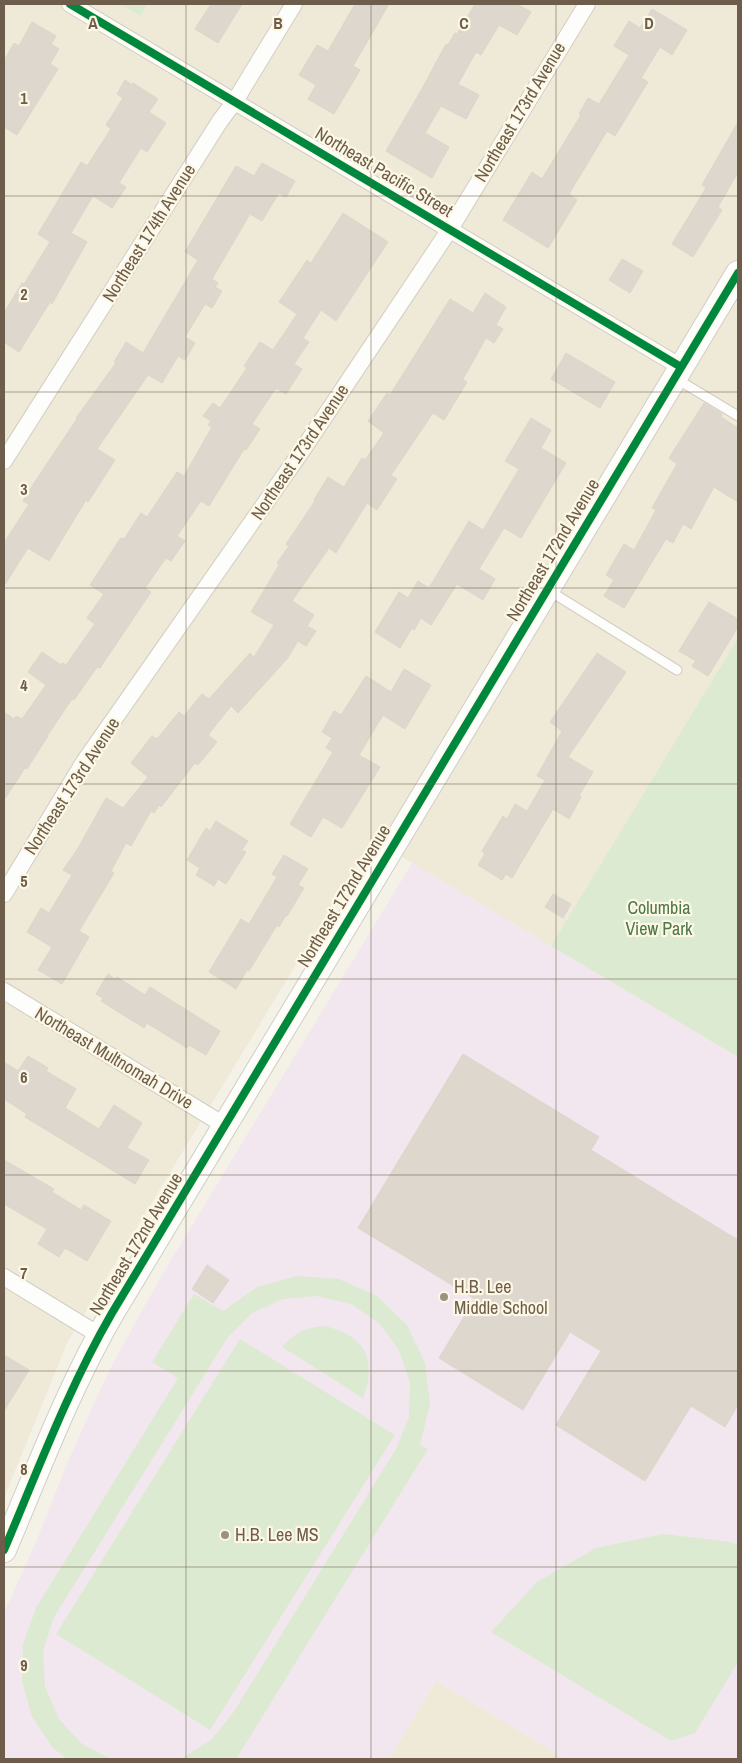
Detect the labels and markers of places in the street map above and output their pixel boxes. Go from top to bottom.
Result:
place label: H.B. Lee Middle School [454,1274,548,1320]
marker: H.B. Lee Middle School [438,1291,450,1303]
place label: H.B. Lee MS [235,1522,319,1547]
marker: H.B. Lee MS [219,1529,231,1541]

